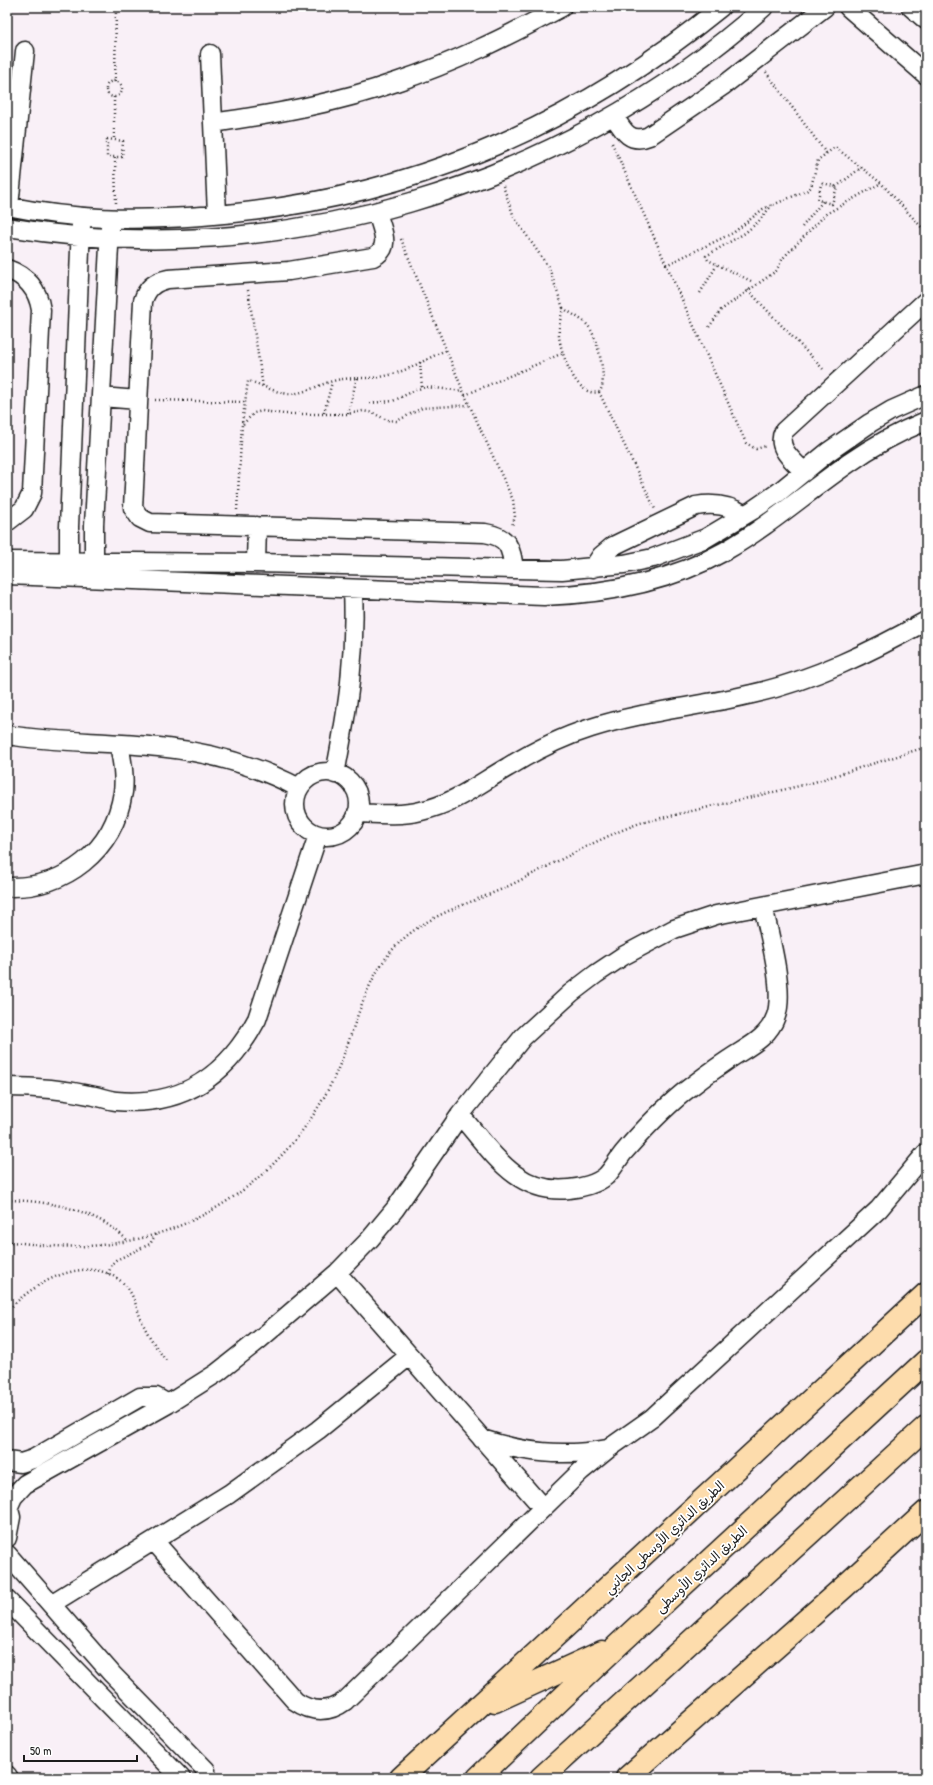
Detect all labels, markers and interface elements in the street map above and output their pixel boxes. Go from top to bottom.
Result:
street label: الطريق الدائري الأوسطى الجانبي [601,1477,727,1597]
street label: الطريق الدائري الأوسطى [652,1522,750,1616]
scale bar [24,1737,137,1763]
text: 50 m [30,1742,51,1759]

